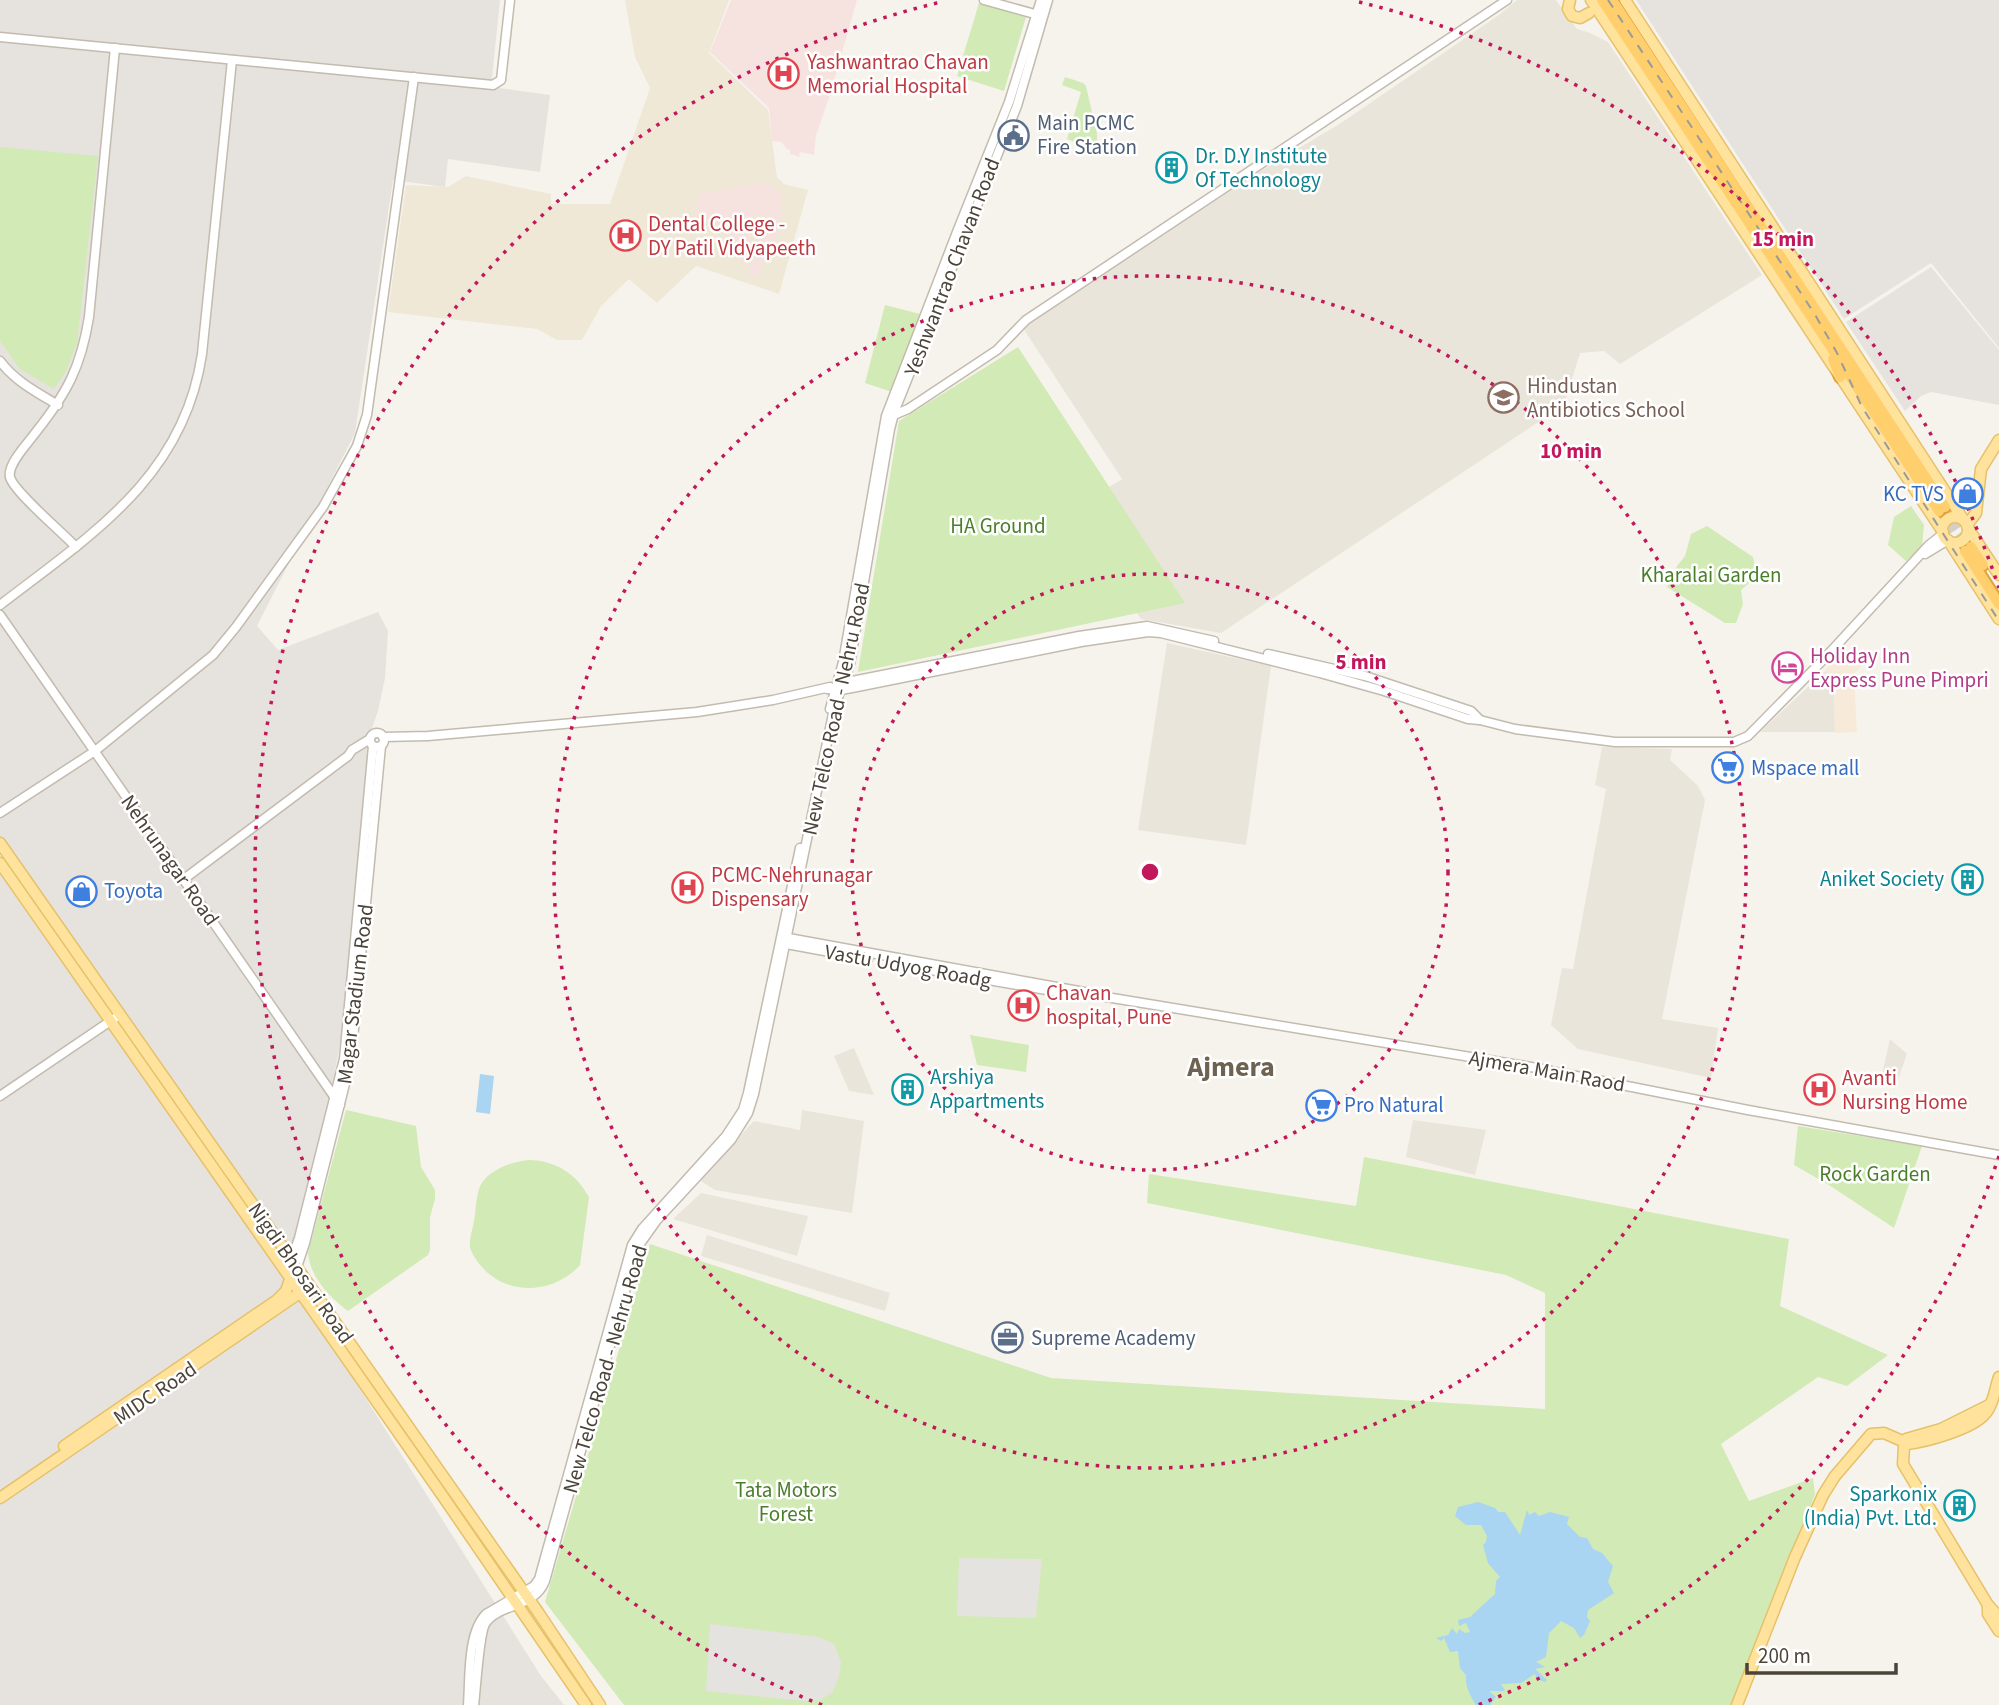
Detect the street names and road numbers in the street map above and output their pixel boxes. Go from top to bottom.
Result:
street label: Yeshwantrao Chavan Road [896,154,1007,381]
street label: New Telco Road - Nehru Road [795,580,877,838]
street label: Nehrunagar Road [114,788,226,932]
street label: Magar Stadium Road [329,902,381,1086]
street label: Vastu Udyog Roadg [822,937,994,995]
street label: Ajmera Main Raod [1467,1042,1627,1100]
street label: Nigdi Bhosari Road [241,1196,361,1350]
street label: New Telco Road - Nehru Road [555,1241,655,1497]
street label: MIDC Road [107,1354,203,1432]

